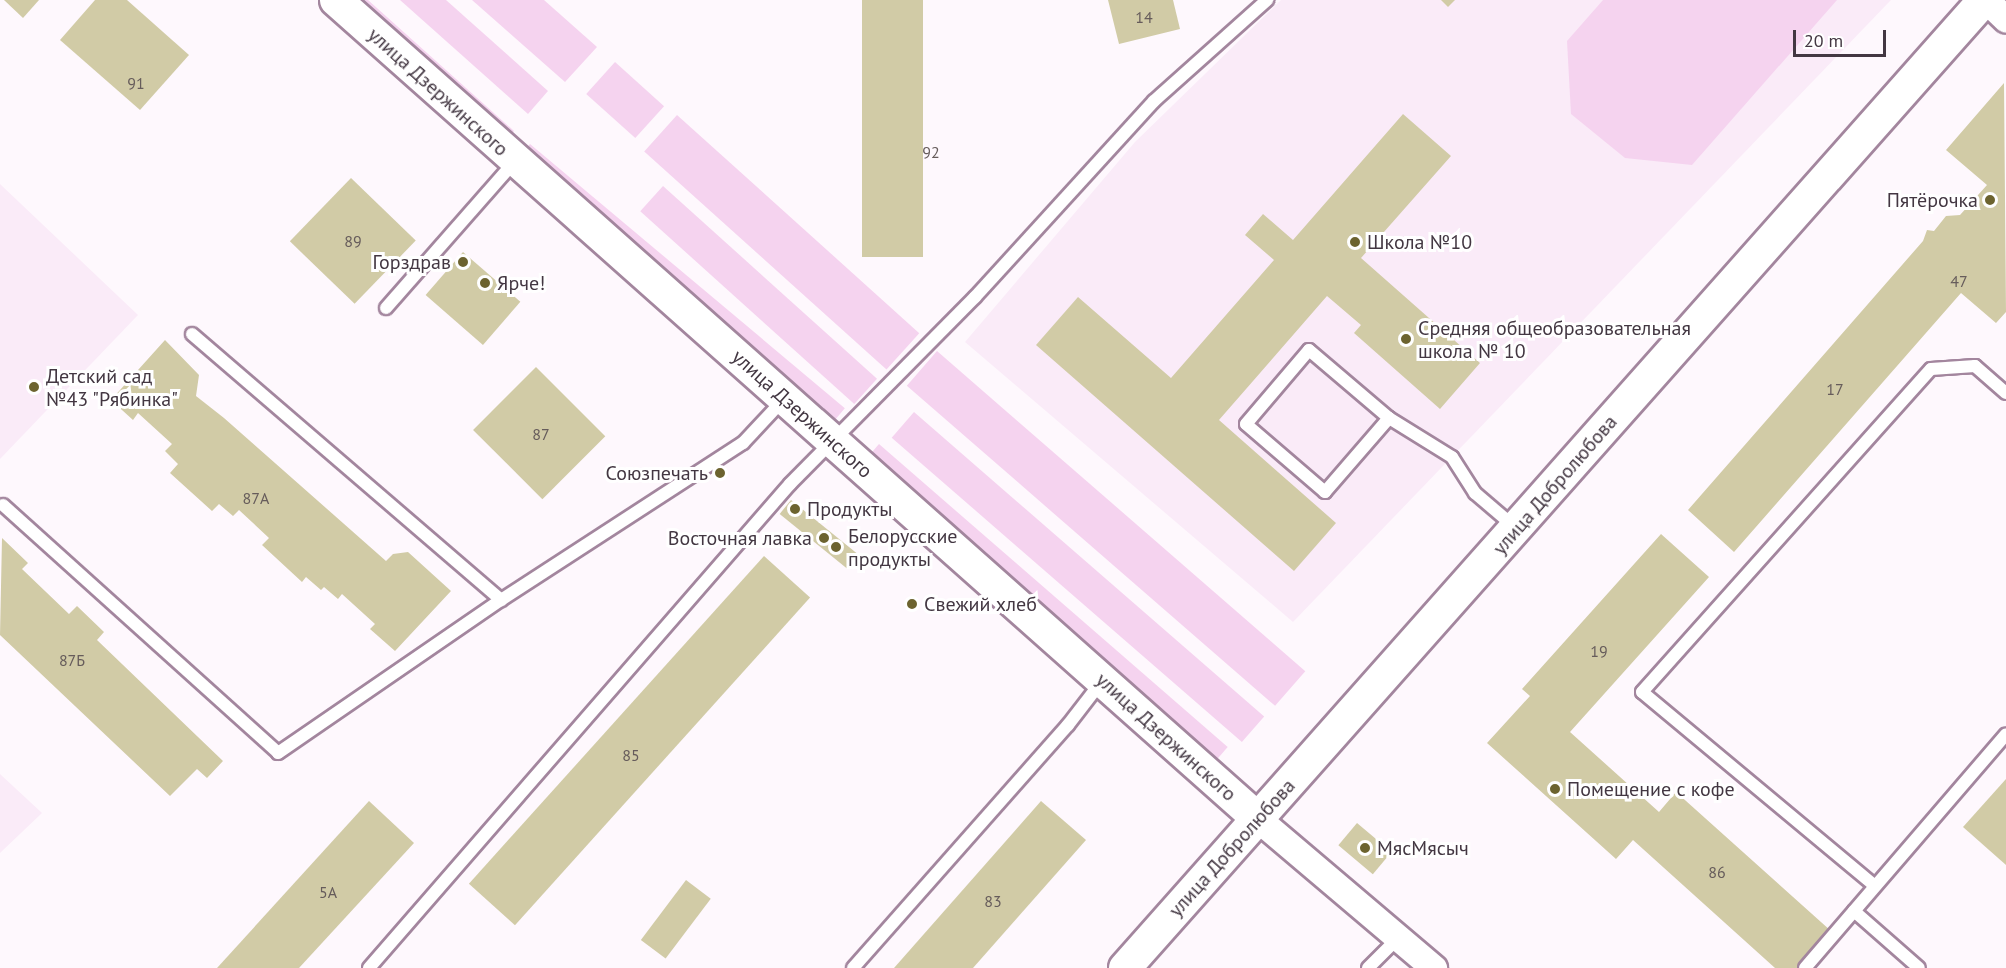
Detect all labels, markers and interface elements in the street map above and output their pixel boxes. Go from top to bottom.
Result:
house number: 14 [1135,7,1153,27]
scale bar [1796,18,1889,56]
street label: улица Дзержинского [363,23,513,161]
text: 20 m [1804,29,1843,52]
house number: 91 [127,73,145,93]
house number: 92 [922,142,940,162]
place label: Пятёрочка [1887,188,1978,212]
marker: Пятёрочка [1983,193,1997,207]
place label: Школа №10 [1367,230,1472,254]
house number: 89 [344,231,362,251]
marker: Школа №10 [1348,235,1362,249]
place label: Горздрав [372,250,451,274]
marker: Горздрав [456,255,470,269]
place label: Ярче! [497,271,545,295]
house number: 47 [1950,271,1968,291]
marker: Ярче! [478,276,492,290]
place label: Средняя общеобразовательная школа № 10 [1418,316,1691,363]
marker: Средняя общеобразовательная школа № 10 [1399,332,1413,346]
street label: улица Дзержинского [727,345,877,483]
place label: Детский сад №43 "Рябинка" [46,364,179,411]
house number: 17 [1826,379,1844,399]
marker: Детский сад №43 "Рябинка" [27,380,41,394]
street label: улица Добролюбова [1488,410,1622,560]
house number: 87 [532,424,550,444]
place label: Союзпечать [606,461,708,485]
marker: Союзпечать [713,466,727,480]
house number: 87А [243,488,269,508]
place label: Продукты [807,497,892,521]
marker: Продукты [788,502,802,516]
place label: Белорусские продукты [848,524,957,571]
place label: Восточная лавка [668,526,812,550]
marker: Восточная лавка [817,531,831,545]
marker: Белорусские продукты [829,540,843,554]
place label: Свежий хлеб [924,592,1037,616]
marker: Свежий хлеб [905,597,919,611]
house number: 19 [1590,641,1608,661]
house number: 87Б [59,650,85,670]
street label: улица Дзержинского [1091,668,1241,806]
house number: 85 [622,745,640,765]
street label: улица Добролюбова [1164,774,1300,922]
place label: Помещение с кофе [1567,777,1735,801]
marker: Помещение с кофе [1548,782,1562,796]
place label: МясМясыч [1377,836,1469,860]
marker: МясМясыч [1358,841,1372,855]
house number: 86 [1708,862,1726,882]
house number: 5А [319,882,337,902]
house number: 83 [984,891,1002,911]

